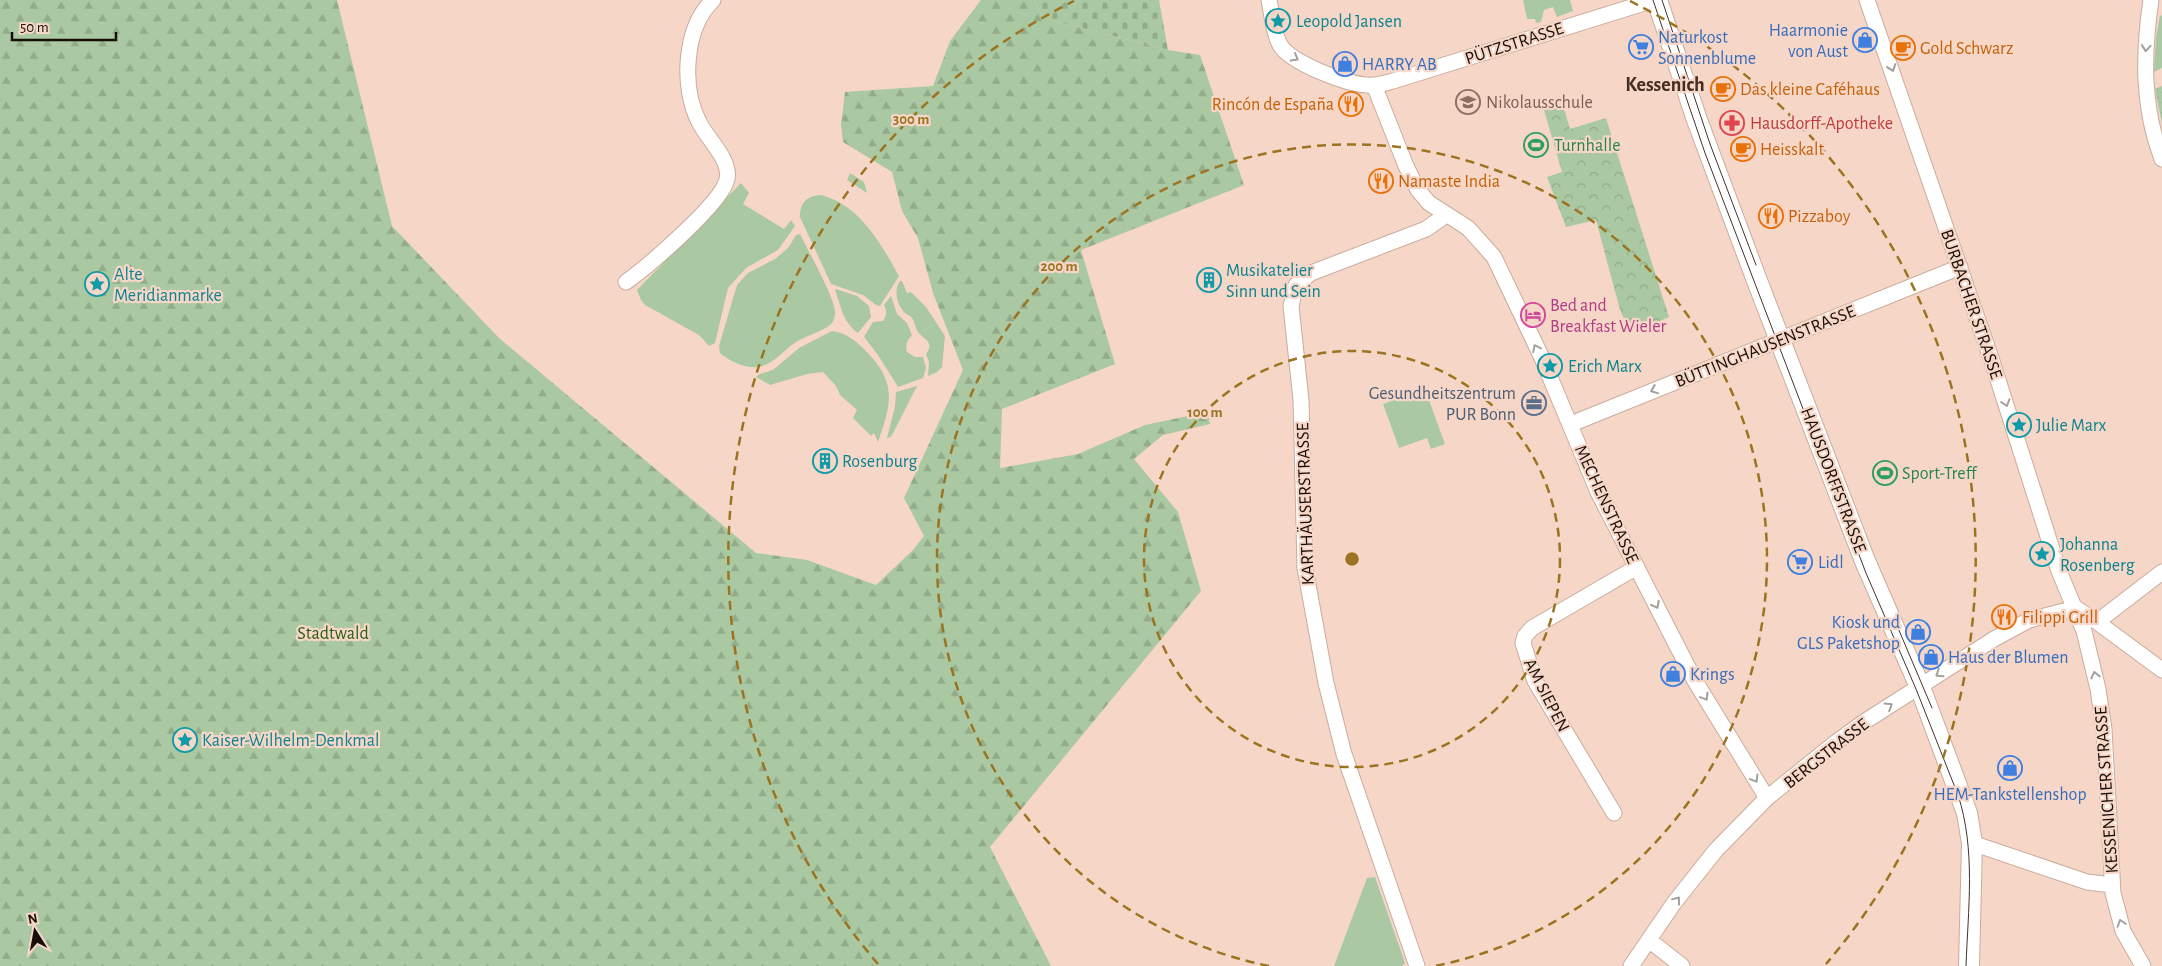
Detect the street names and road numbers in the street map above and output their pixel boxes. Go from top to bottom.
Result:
street label: PÜTZSTRASSE [1462,18,1566,68]
street label: BURBACHER STRASSE [1937,227,2005,382]
street label: BÜTTINGHAUSENSTRASSE [1672,301,1858,391]
street label: HAUSDORFFSTRASSE [1797,405,1869,556]
street label: KARTHÄUSERSTRASSE [1292,422,1318,585]
street label: MECHENSTRASSE [1571,442,1642,567]
street label: AM SIEPEN [1520,656,1572,735]
street label: KESSENICHER STRASSE [2092,705,2122,874]
street label: BERGSTRASSE [1781,715,1873,792]

